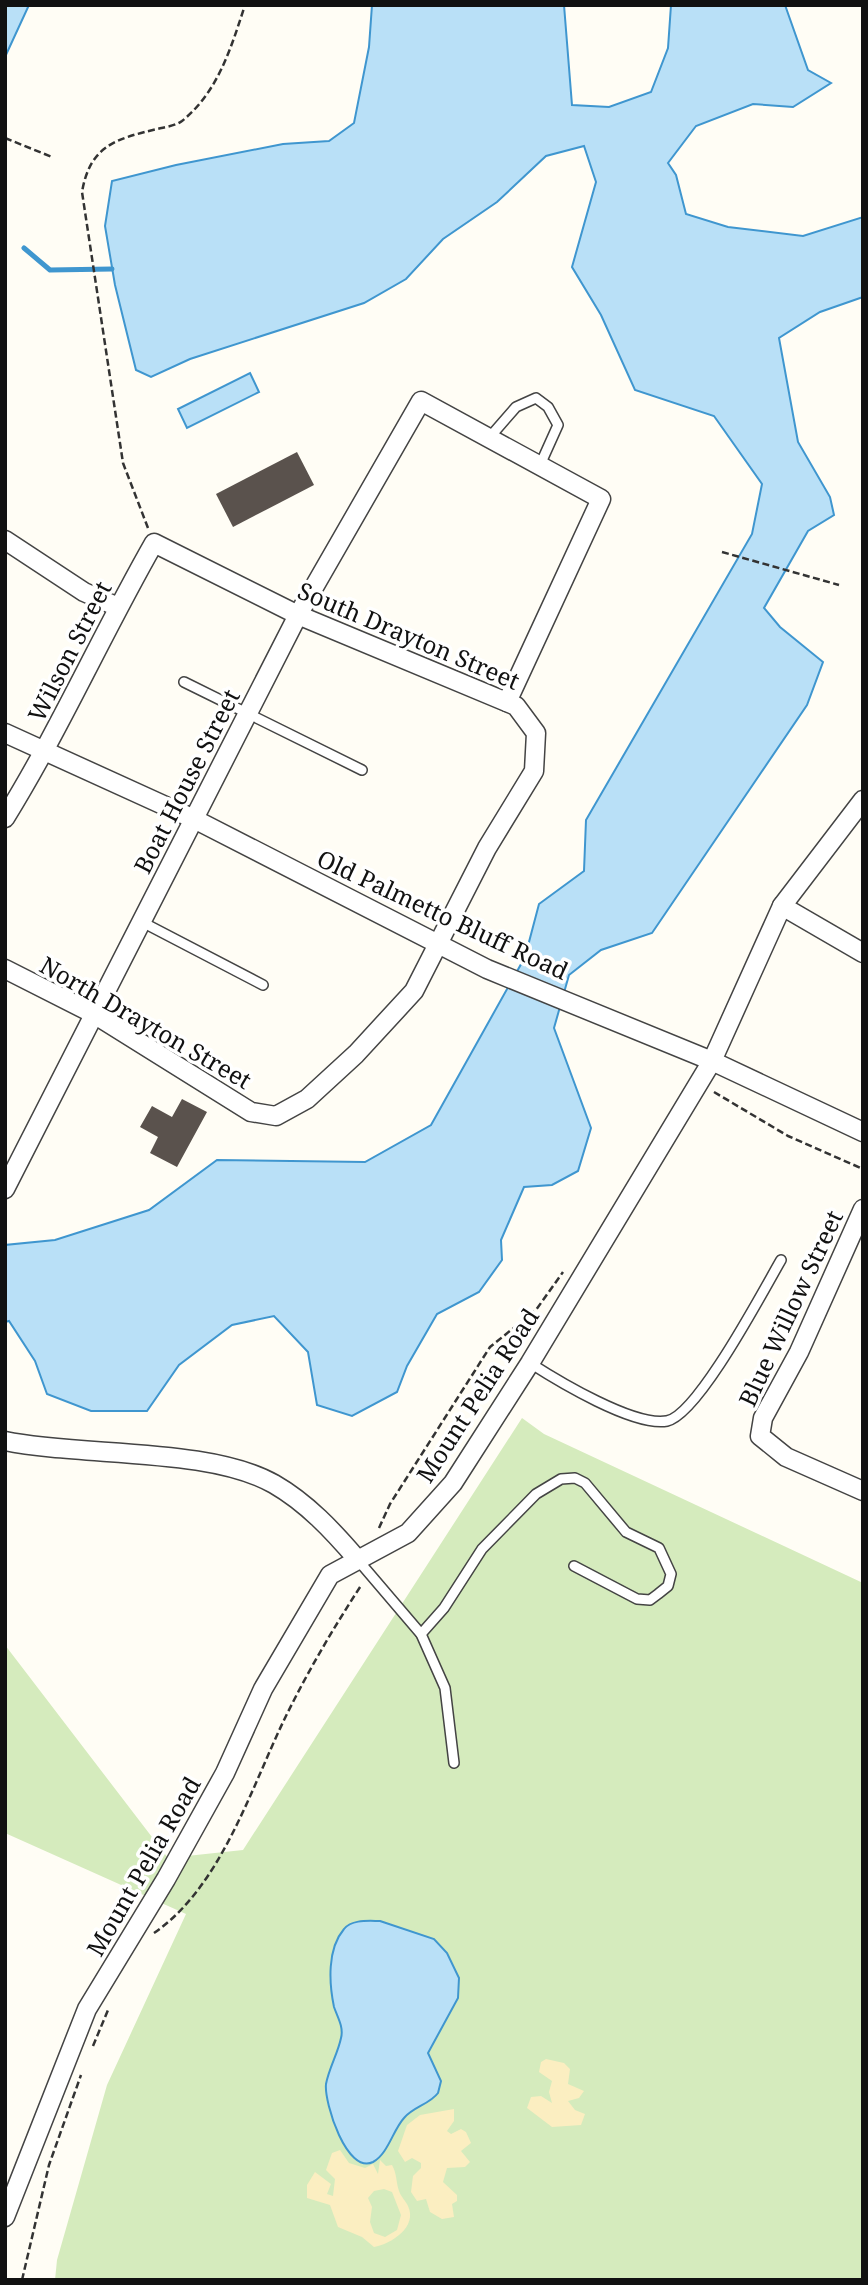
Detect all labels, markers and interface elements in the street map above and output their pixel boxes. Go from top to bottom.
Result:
street label: South Drayton Street [293,573,525,697]
street label: Wilson Street [19,575,119,727]
street label: Boat House Street [125,683,247,879]
street label: Old Palmetto Bluff Road [312,841,574,987]
street label: North Drayton Street [34,948,258,1096]
street label: Blue Willow Street [730,1205,850,1411]
street label: Mount Pelia Road [408,1301,546,1489]
street label: Mount Pelia Road [78,1770,208,1962]

